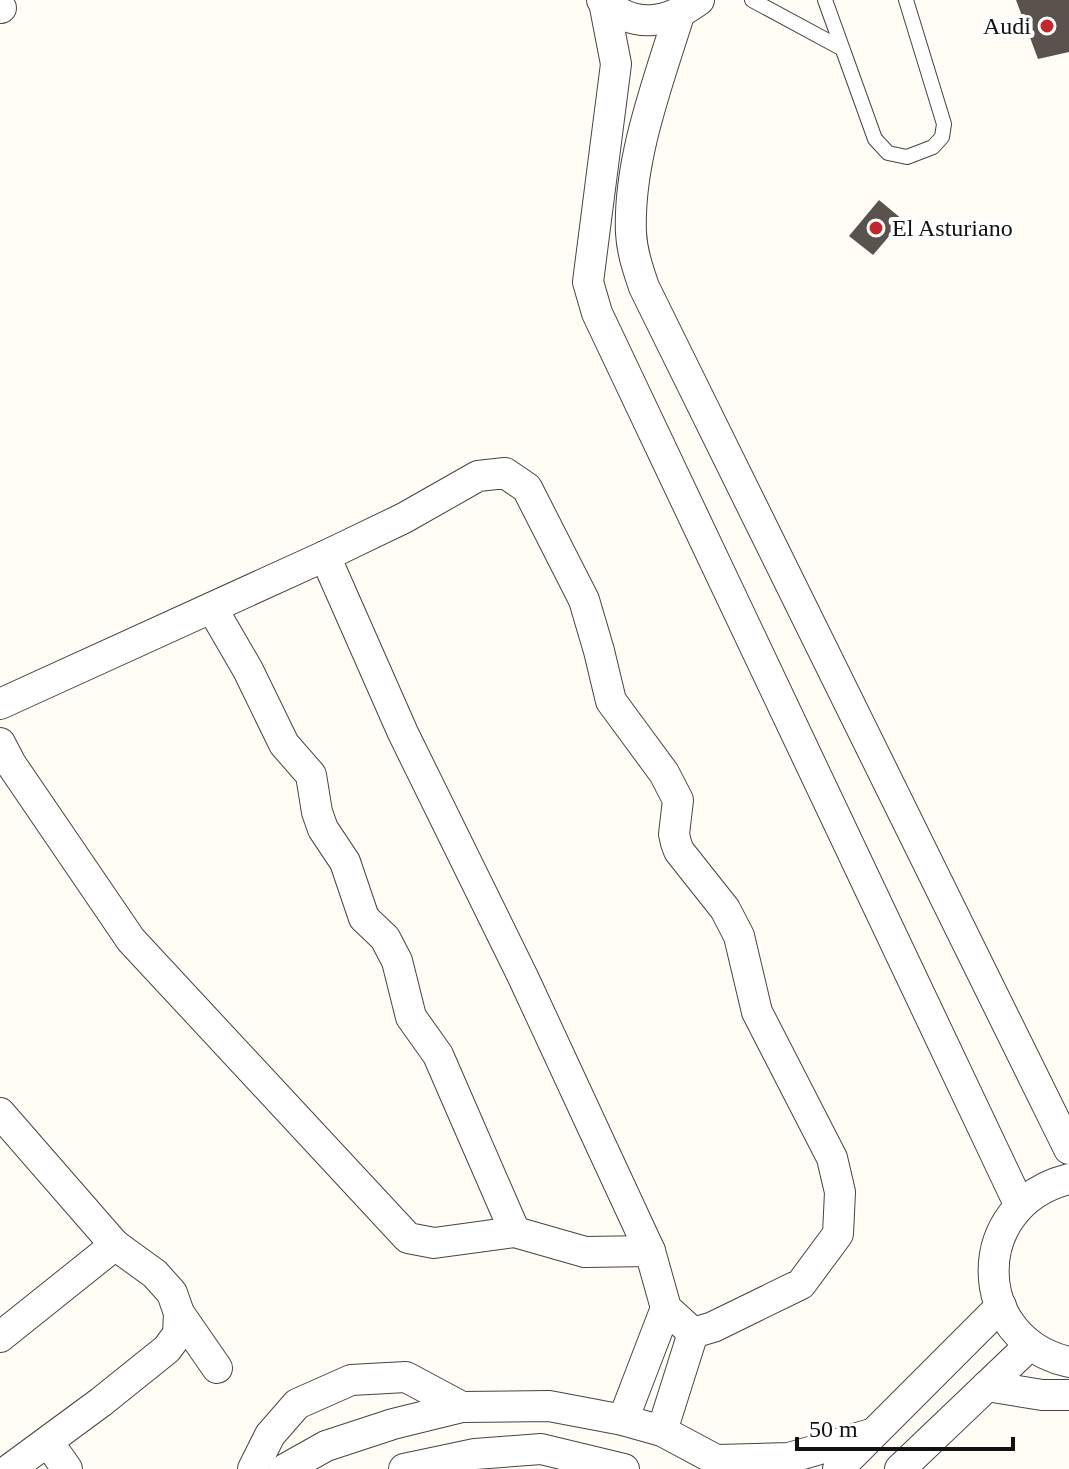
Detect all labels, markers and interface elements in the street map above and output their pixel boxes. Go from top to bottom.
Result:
place label: Audi [983,13,1031,39]
marker: Audi [1038,17,1056,35]
place label: El Asturiano [892,215,1013,241]
marker: El Asturiano [867,219,885,237]
scale bar [797,1401,1013,1451]
text: 50 m [809,1416,858,1442]

